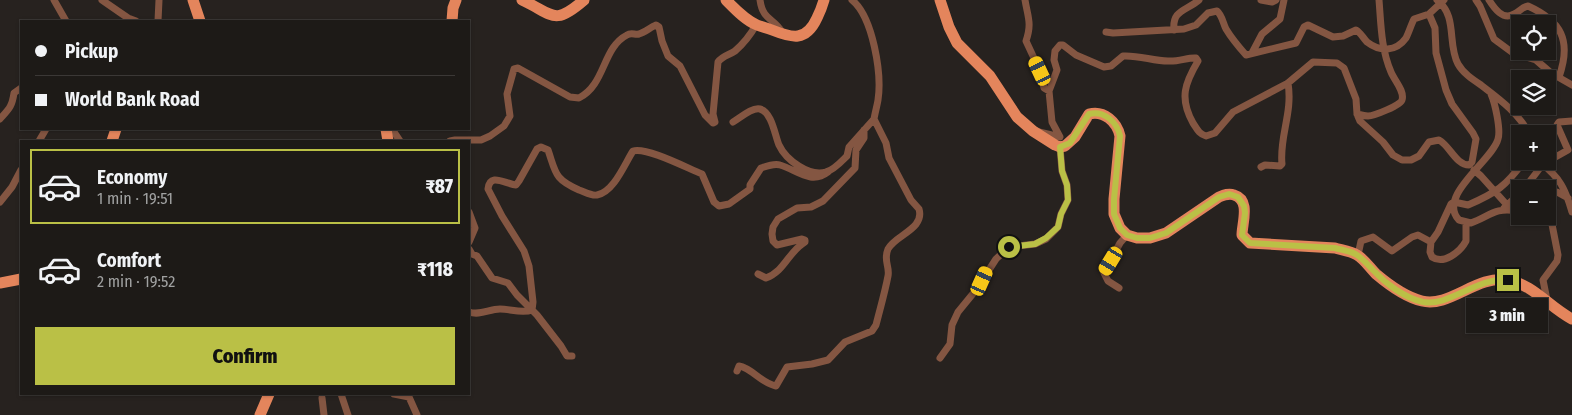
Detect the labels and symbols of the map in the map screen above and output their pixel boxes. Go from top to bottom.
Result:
car [1026,54,1053,88]
route start [998,236,1020,258]
car [1096,244,1125,278]
car [969,264,994,298]
route end [1497,269,1519,291]
callout: 3 min [1467,298,1549,332]

